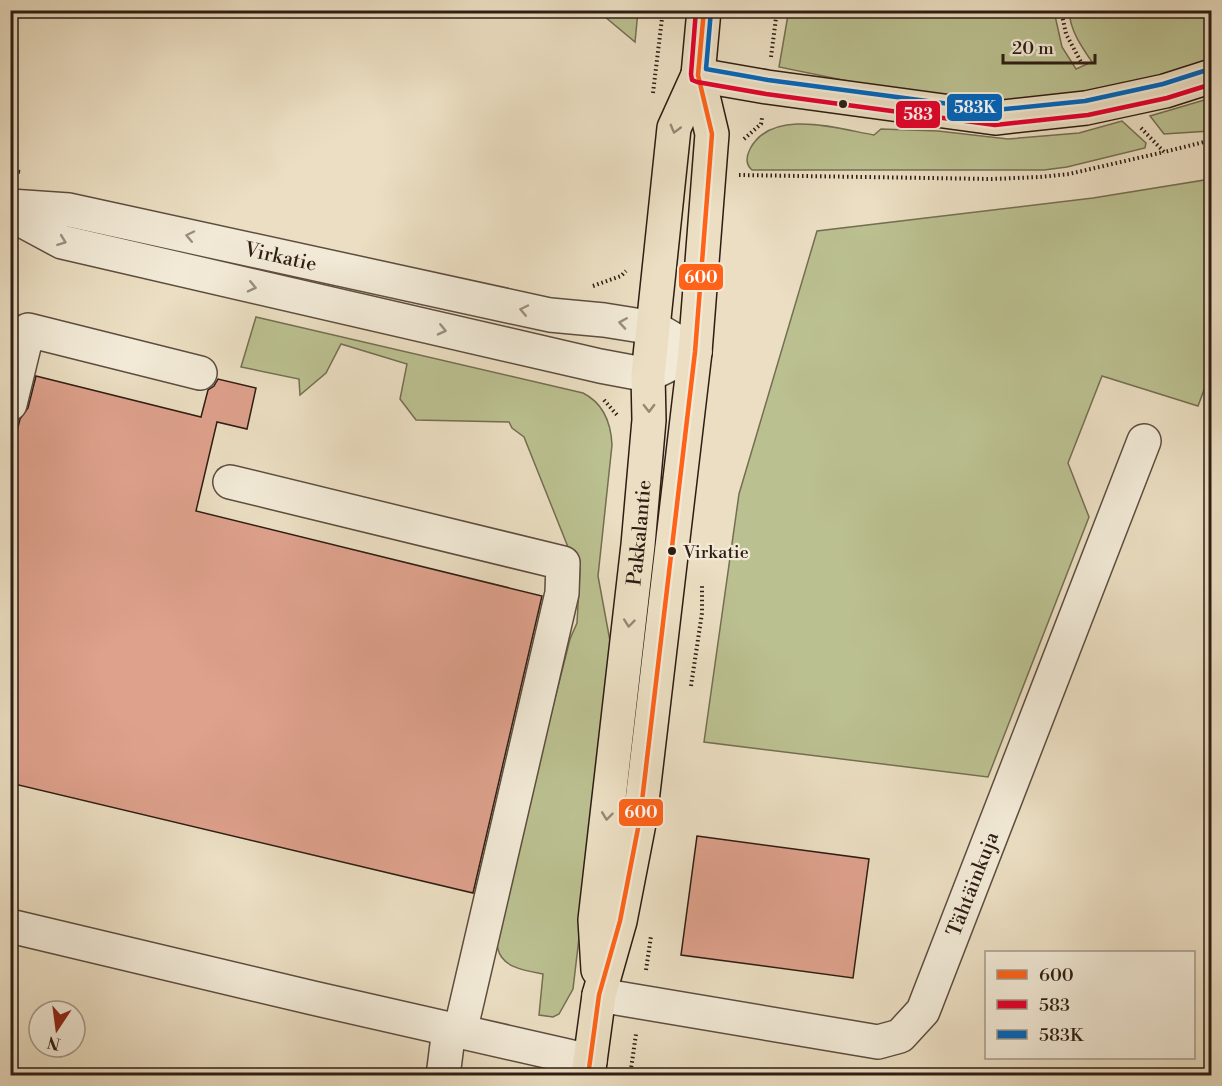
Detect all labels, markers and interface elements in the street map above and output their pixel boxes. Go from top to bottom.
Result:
scale bar [1003,27,1094,65]
text: 20 m [1012,37,1054,60]
line badge: 583K [946,93,1003,122]
unlabelled marker [837,98,849,110]
text: 583K [954,98,997,118]
line badge: 583 [895,100,941,129]
text: 583 [903,105,933,125]
one-way arrow [670,124,683,134]
one-way arrow [185,230,195,243]
one-way arrow [57,233,67,246]
street label: Virkatie [241,237,319,278]
line badge: 600 [678,263,724,291]
text: 600 [684,268,718,288]
one-way arrow [246,279,256,292]
one-way arrow [519,304,529,317]
one-way arrow [618,317,628,330]
one-way arrow [437,323,447,336]
one-way arrow [643,403,655,412]
street label: Pakkalantie [622,479,658,587]
place label: Virkatie [682,541,749,564]
marker: Virkatie [666,545,678,557]
one-way arrow [623,618,636,627]
line badge: 600 [618,798,664,827]
text: 600 [624,803,658,823]
one-way arrow [601,812,614,821]
street label: Tähtäinkuja [942,828,1006,940]
legend [985,951,1195,1059]
text: 600 [1039,964,1074,987]
text: 583 [1039,994,1070,1017]
north arrow [27,999,87,1059]
text: 583K [1039,1024,1085,1047]
text: N [45,1031,62,1054]

